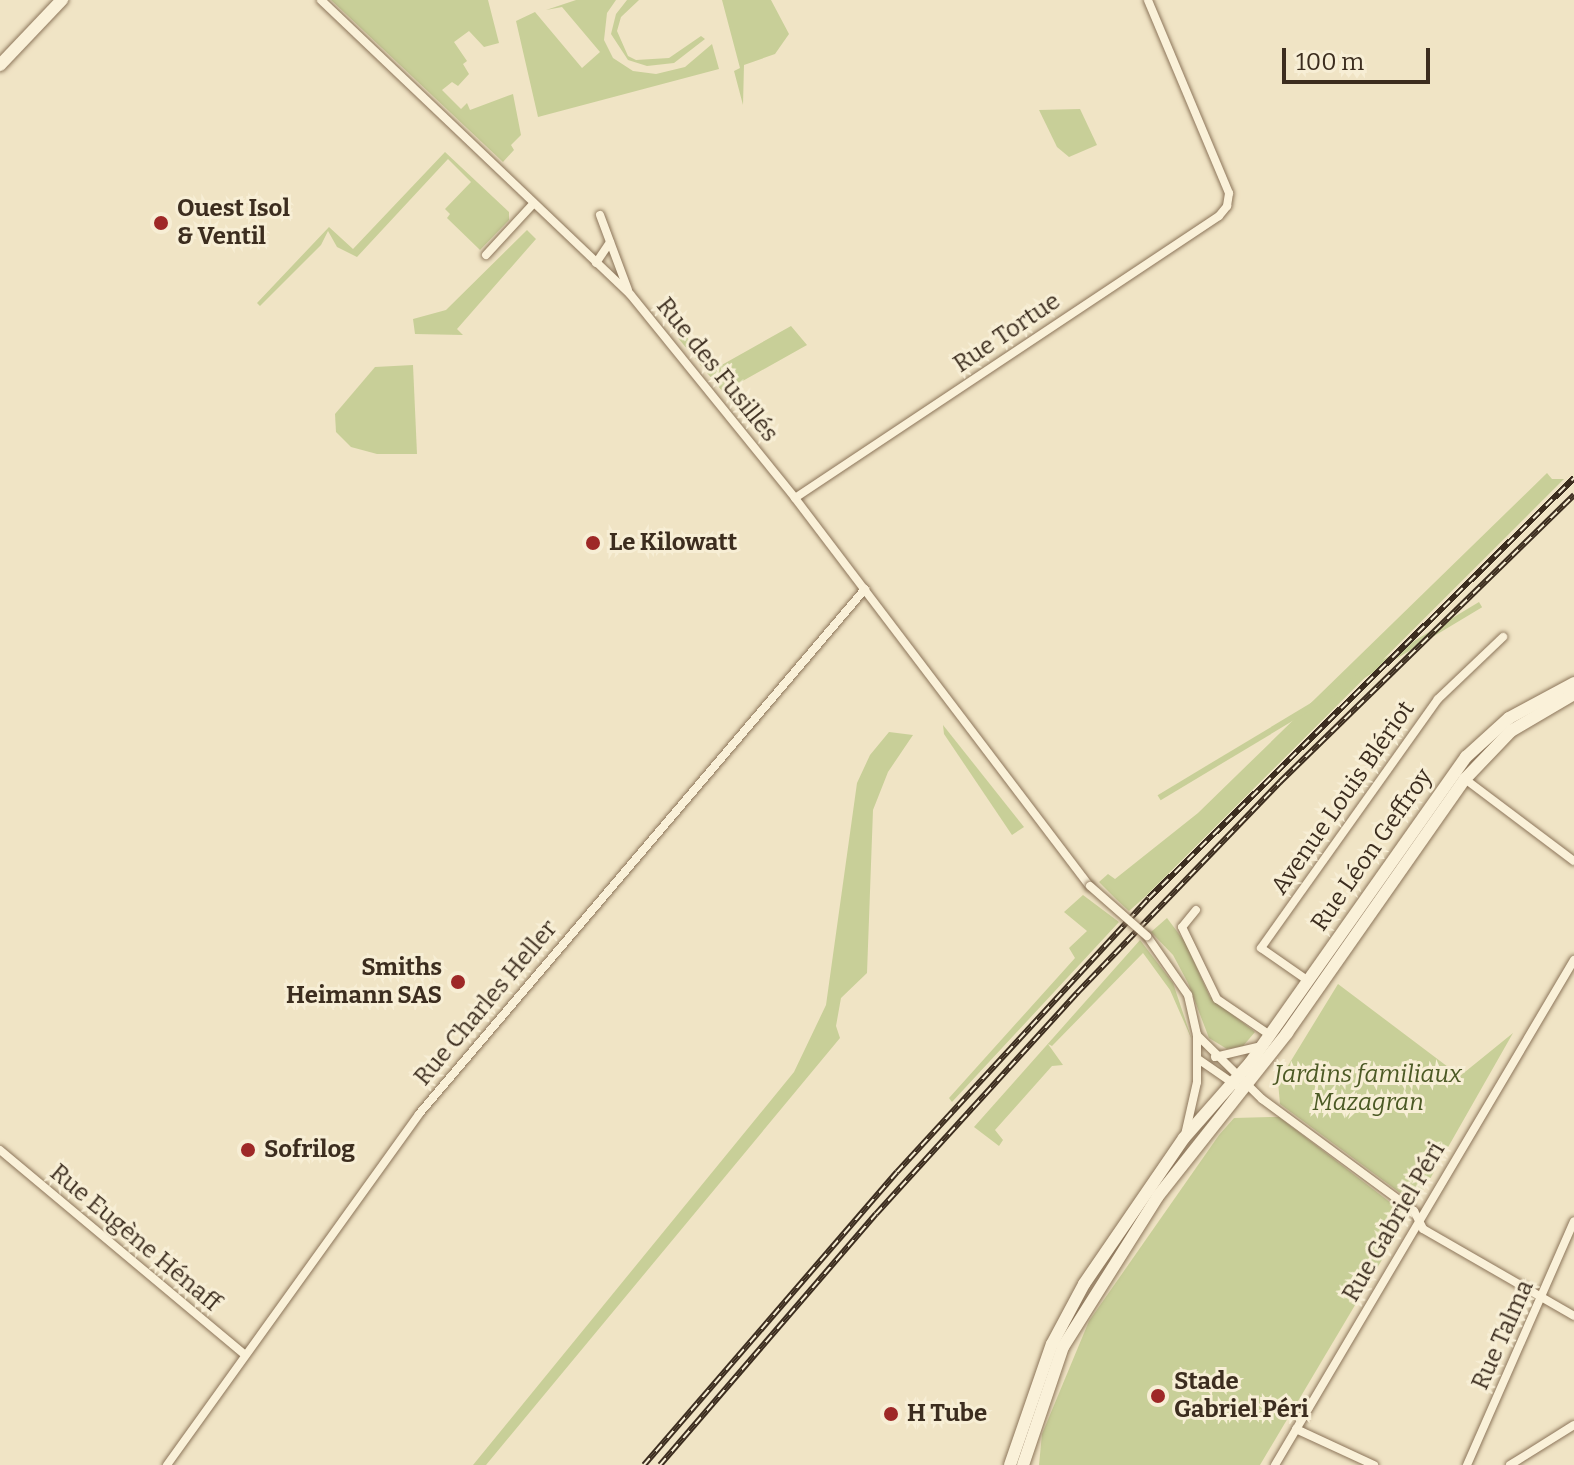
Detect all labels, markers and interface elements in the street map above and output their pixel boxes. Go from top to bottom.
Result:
scale bar [1286,32,1434,82]
text: 100 m [1296,48,1364,76]
place label: Ouest Isol & Ventil [177,195,290,251]
marker: Ouest Isol & Ventil [152,214,170,232]
street label: Rue Tortue [948,287,1066,379]
street label: Rue des Fusillés [650,292,784,448]
place label: Le Kilowatt [609,529,737,557]
marker: Le Kilowatt [584,534,602,552]
street label: Avenue Louis Blériot [1265,696,1421,900]
street label: Rue Léon Geffroy [1305,763,1439,937]
street label: Rue Charles Heller [408,914,564,1092]
place label: Smiths Heimann SAS [286,954,442,1010]
marker: Smiths Heimann SAS [449,973,467,991]
park label: Jardins familiaux Mazagran [1274,1061,1462,1117]
place label: Sofrilog [264,1136,355,1164]
street label: Rue Gabriel Péri [1337,1137,1451,1307]
marker: Sofrilog [239,1141,257,1159]
street label: Rue Eugène Hénaff [44,1158,226,1318]
street label: Rue Talma [1466,1276,1540,1394]
place label: Stade Gabriel Péri [1174,1368,1309,1424]
marker: Stade Gabriel Péri [1149,1387,1167,1405]
place label: H Tube [907,1400,987,1428]
marker: H Tube [882,1405,900,1423]

